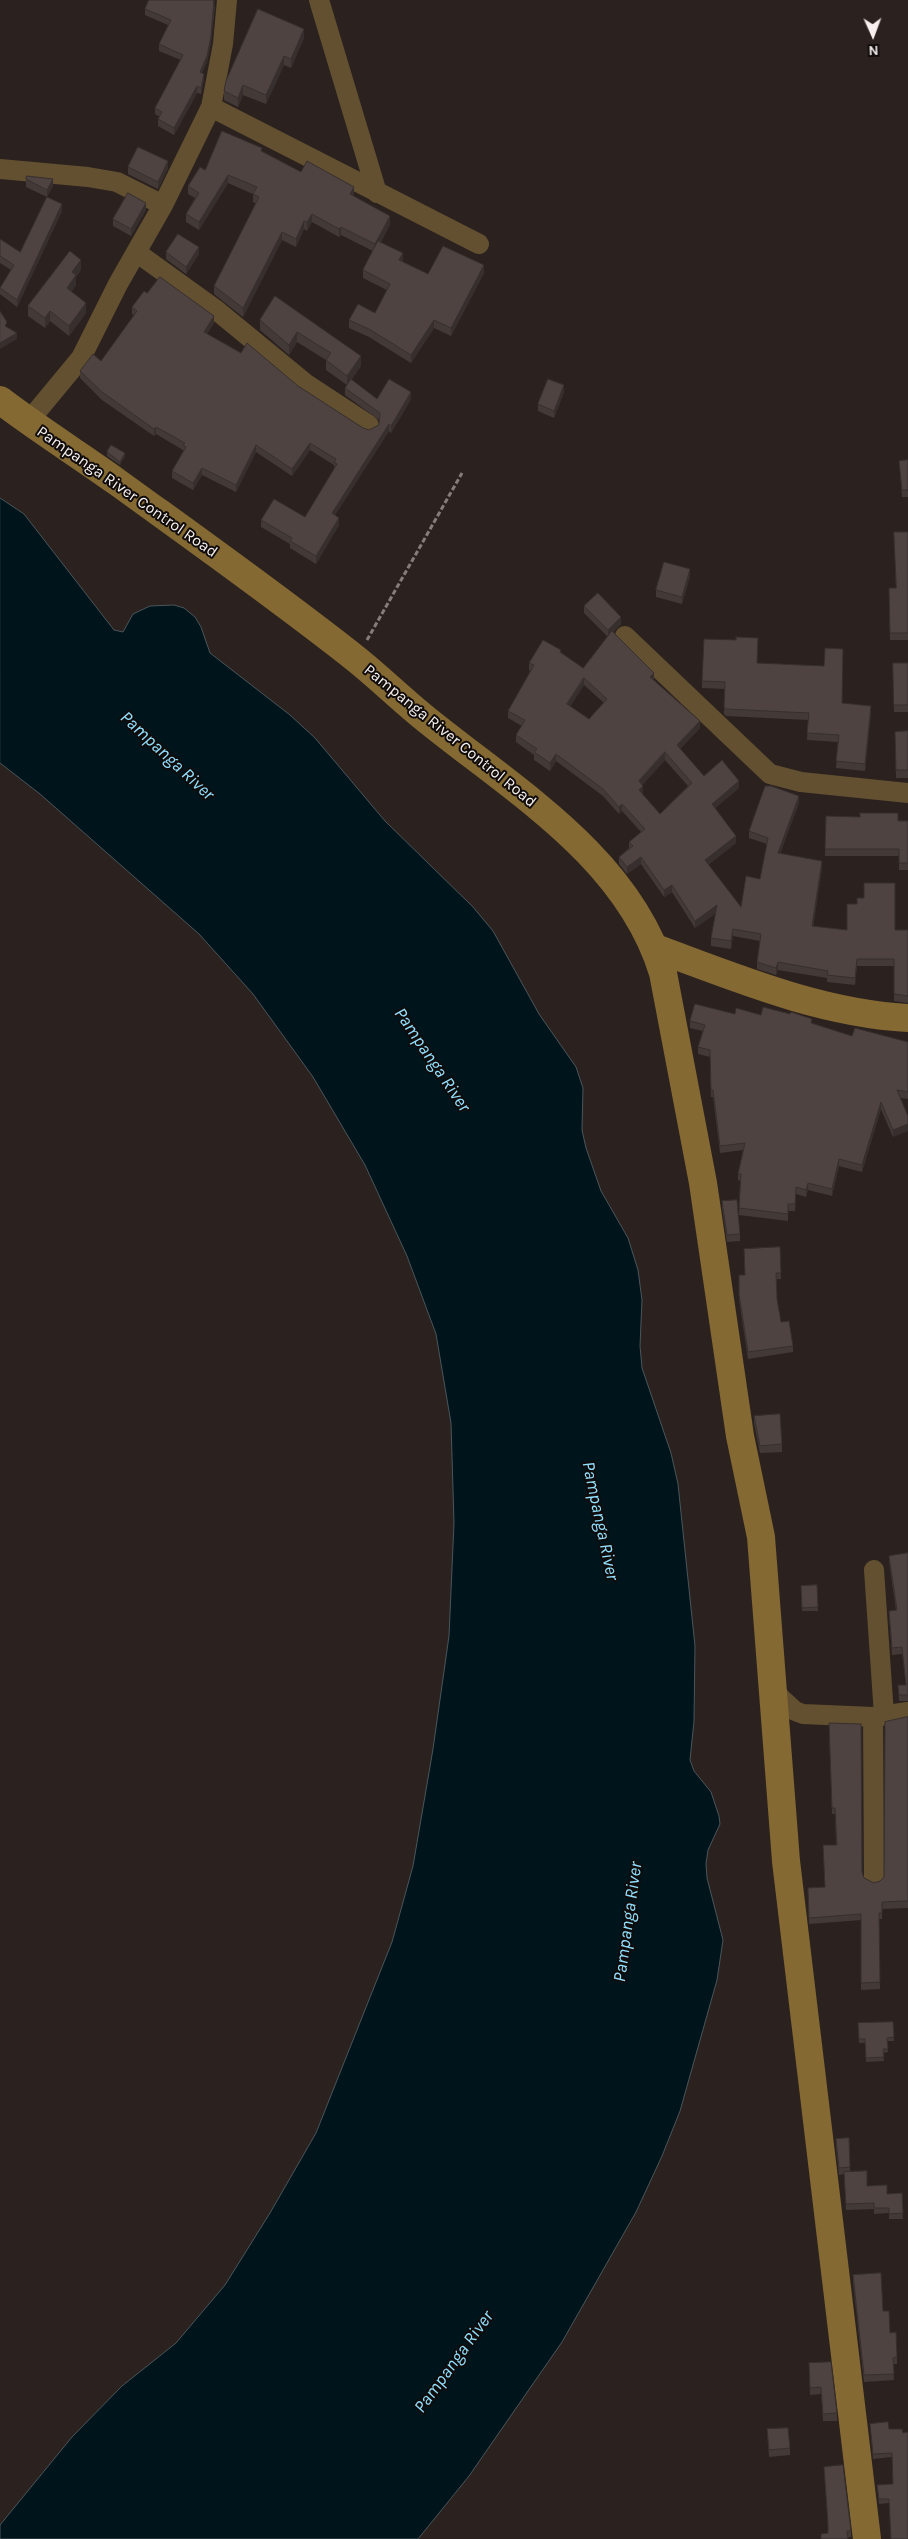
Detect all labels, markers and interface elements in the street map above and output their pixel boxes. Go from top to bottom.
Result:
north arrow [848,10,898,60]
text: N [868,42,879,59]
street label: Pampanga River Control Road [33,422,221,562]
street label: Pampanga River Control Road [360,660,540,812]
water label: Pampanga River [115,707,219,805]
water label: Pampanga River [389,1004,475,1116]
water label: Pampanga River [577,1459,623,1583]
water label: Pampanga River [609,1860,647,1984]
water label: Pampanga River [410,2307,498,2417]

